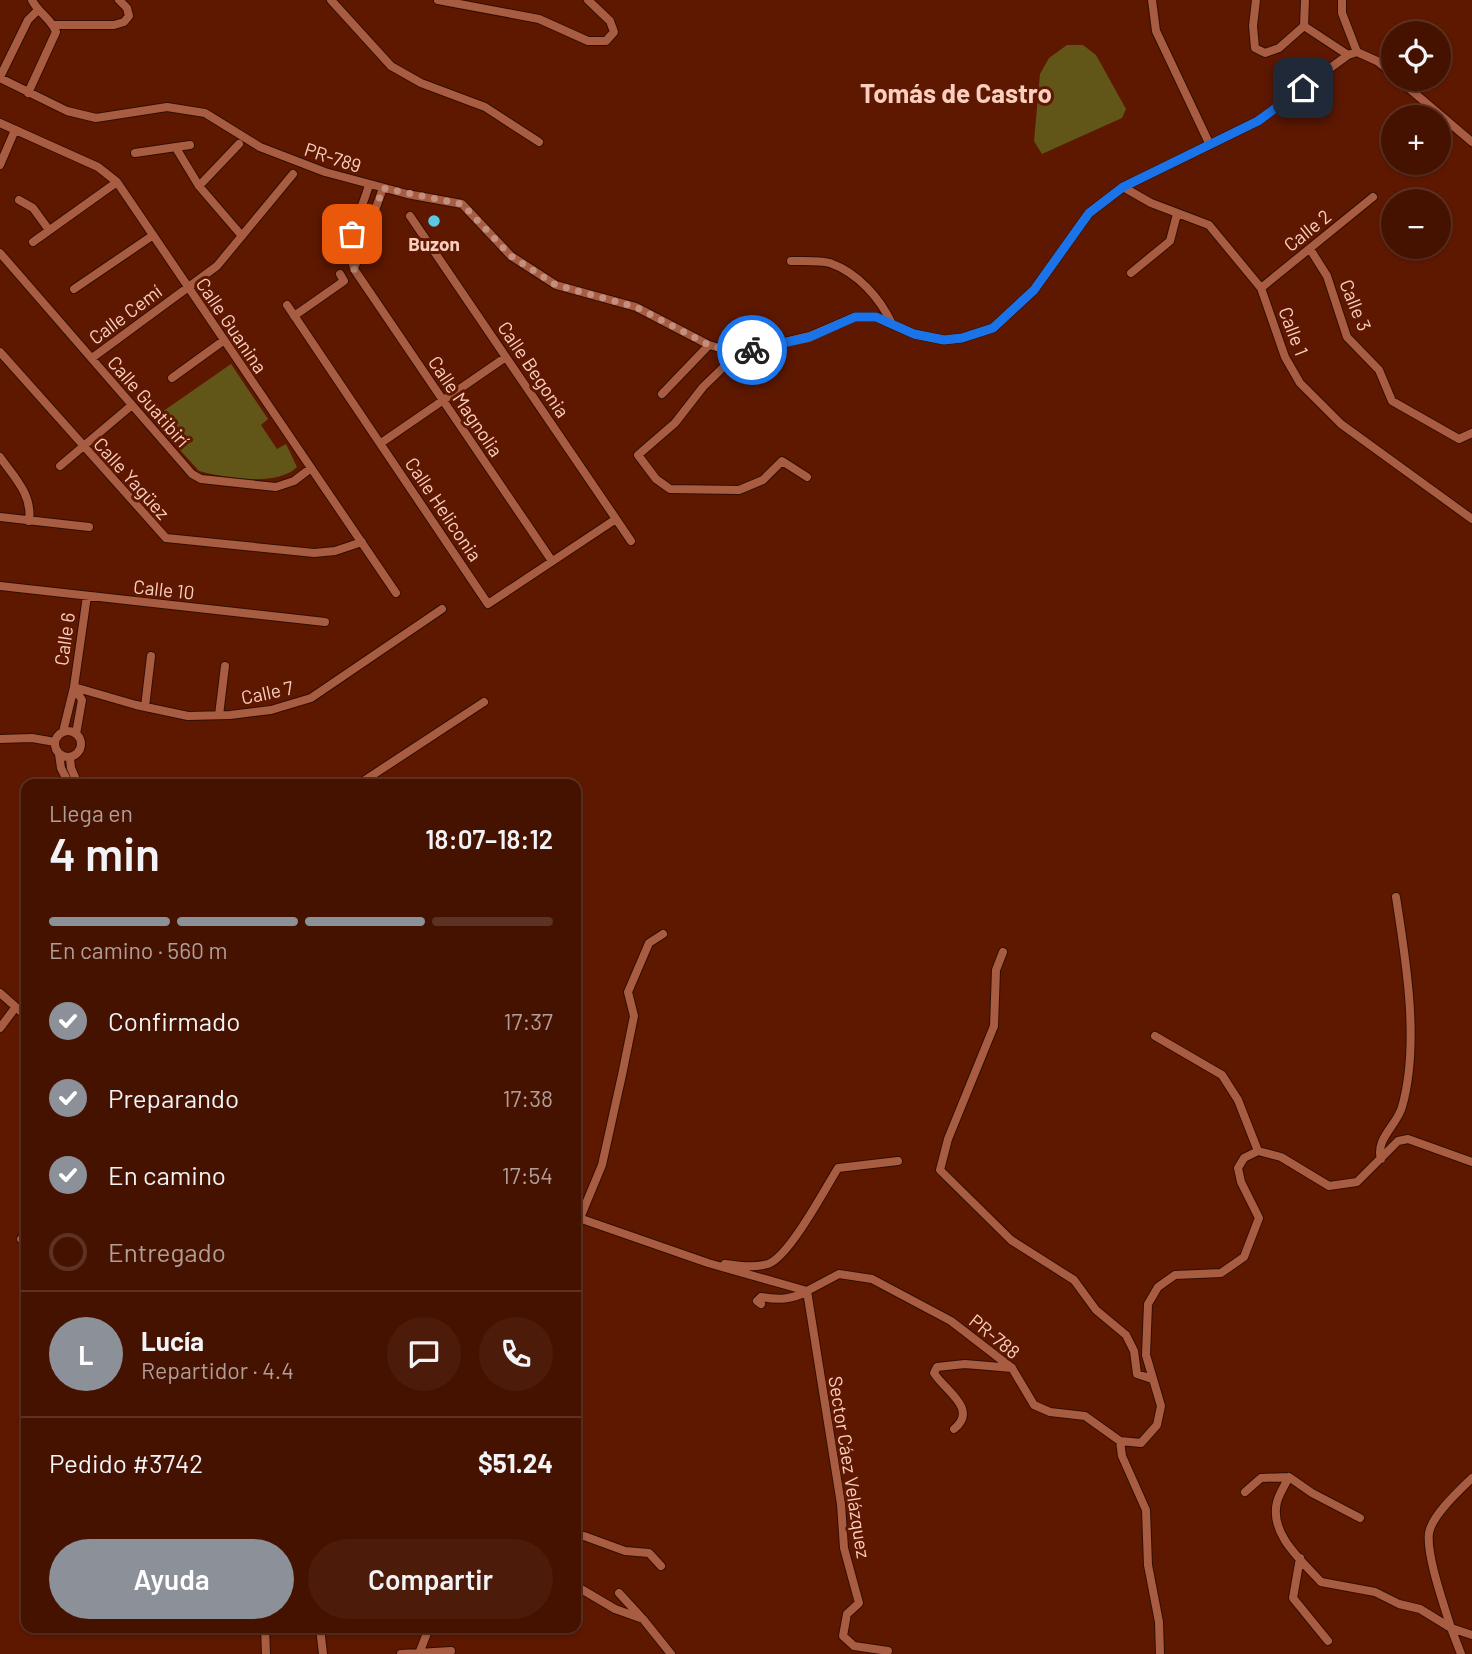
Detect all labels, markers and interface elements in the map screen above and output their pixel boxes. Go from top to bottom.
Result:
map controls [1381,21,1451,259]
button: locate [1381,21,1451,91]
pin [1273,58,1333,118]
icon: home [1284,69,1322,107]
district label: Tomás de Castro [860,77,1052,108]
button: + [1381,105,1451,175]
street label: PR-789 [302,137,364,177]
button: − [1381,189,1451,259]
pin [322,204,382,264]
street label: Calle 2 [1279,204,1335,256]
marker: Buzon [426,213,442,229]
icon: bag [333,215,371,253]
place label: Buzon [408,232,460,255]
street label: Calle Guanina [192,273,272,377]
street label: Calle 3 [1335,276,1377,334]
street label: Calle Cemí [84,279,166,349]
street label: Calle 1 [1274,303,1314,359]
courier [717,315,787,385]
street label: Calle Begonia [493,316,575,422]
icon: bike [733,331,771,369]
street label: Calle Guatibirí [103,351,195,451]
street label: Calle Magnolia [424,351,508,461]
street label: Calle Yagüez [89,432,175,524]
street label: Calle Heliconia [401,453,487,565]
street label: Calle 10 [132,574,196,604]
street label: Calle 6 [49,611,79,667]
street label: Calle 7 [239,675,295,709]
text: Llega en [49,799,133,827]
text: 18:07–18:12 [425,823,553,854]
text: 4 min [49,825,160,880]
text: En camino · 560 m [49,936,228,964]
icon: check [49,1002,87,1040]
text: Confirmado [108,1005,240,1036]
text: 17:37 [504,1007,553,1035]
icon: check [49,1079,87,1117]
text: Preparando [108,1082,239,1113]
text: 17:38 [502,1084,553,1112]
icon: check [49,1156,87,1194]
text: En camino [108,1159,226,1190]
text: 17:54 [502,1161,553,1189]
text: Entregado [108,1236,226,1267]
street label: PR-788 [965,1309,1025,1363]
button: chat [387,1317,461,1391]
button: phone [479,1317,553,1391]
text: Lucía [141,1325,204,1356]
text: L [79,1339,93,1370]
text: Repartidor · 4.4 [141,1356,294,1384]
street label: Sector Cáez Velázquez [824,1374,876,1560]
text: Pedido #3742 [49,1447,203,1478]
text: $51.24 [478,1447,553,1478]
button: Ayuda [49,1539,294,1619]
button: Compartir [308,1539,553,1619]

